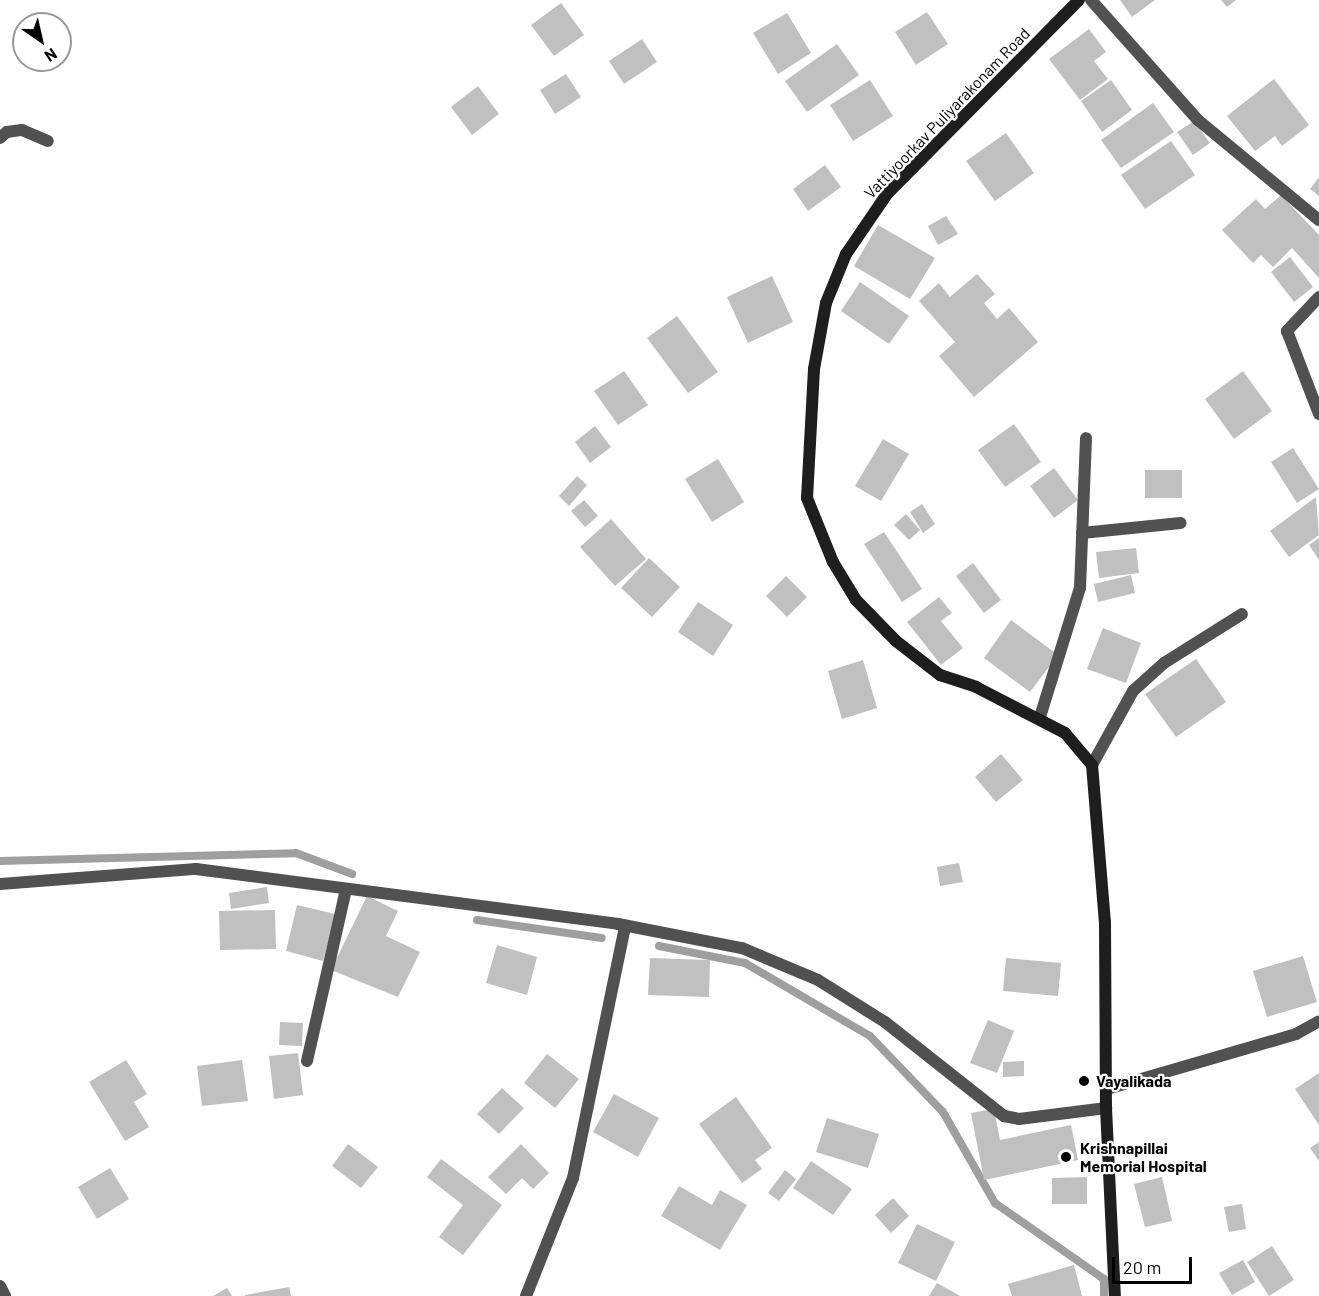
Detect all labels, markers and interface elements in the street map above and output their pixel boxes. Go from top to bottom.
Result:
north arrow [12,12,72,72]
street label: Vattiyoorkav Puliyarakonam Road [860,24,1034,202]
text: N [42,45,61,67]
place label: Vayalikada [1096,1071,1171,1091]
marker: Vayalikada [1077,1074,1091,1088]
place label: Krishnapillai Memorial Hospital [1080,1138,1207,1176]
marker: Krishnapillai Memorial Hospital [1057,1148,1075,1166]
scale bar [1115,1245,1194,1283]
text: 20 m [1123,1256,1161,1278]

